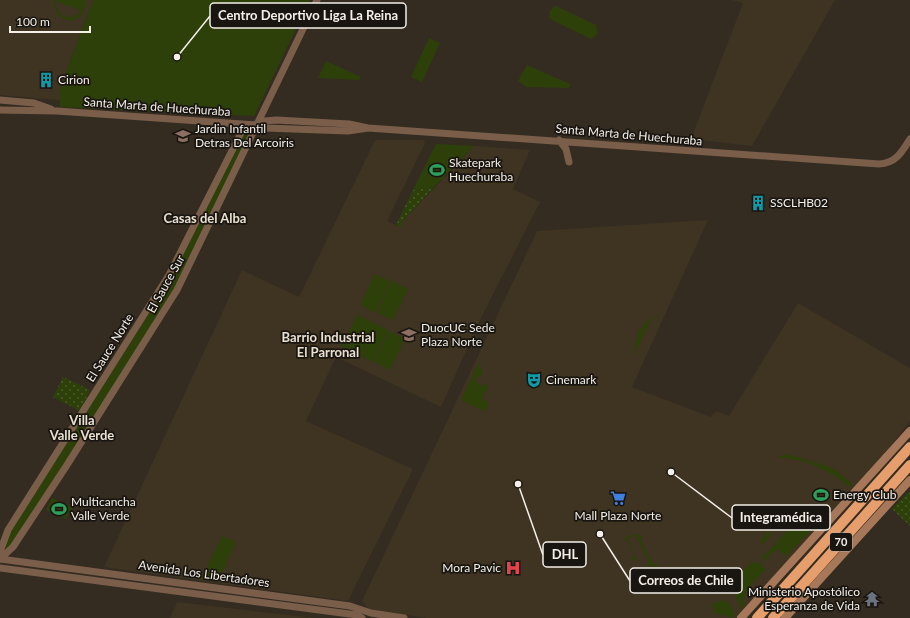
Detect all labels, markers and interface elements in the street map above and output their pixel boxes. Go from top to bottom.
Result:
callout: Centro Deportivo Liga La Reina [210,3,406,28]
text: Centro Deportivo Liga La Reina [218,7,398,23]
scale bar [10,8,90,34]
text: 100 m [16,14,50,29]
building icon: Cirion [37,71,55,89]
place label: Cirion [58,72,90,87]
street label: Santa Marta de Huechuraba [83,94,231,119]
place label: Jardin Infantil Detras Del Arcoiris [195,121,294,150]
street label: Santa Marta de Huechuraba [555,121,703,148]
school or university icon: Jardin Infantil Detras Del Arcoiris [174,127,192,145]
place label: Skatepark Huechuraba [449,155,513,184]
sports icon: Skatepark Huechuraba [428,161,446,179]
building icon: SSCLHB02 [749,194,767,212]
place label: SSCLHB02 [770,195,828,210]
district label: Casas del Alba [164,210,246,226]
street label: El Sauce Sur [143,251,188,316]
street label: El Sauce Norte [83,311,137,385]
place label: DuocUC Sede Plaza Norte [421,320,495,349]
school or university icon: DuocUC Sede Plaza Norte [400,326,418,344]
district label: Barrio Industrial El Parronal [281,329,375,360]
theatre icon: Cinemark [525,371,543,389]
place label: Cinemark [546,372,597,387]
district label: Villa Valle Verde [49,412,114,443]
sports icon: Energy Club [812,486,830,504]
place label: Energy Club [833,487,897,502]
supermarket icon: Mall Plaza Norte [609,489,627,507]
place label: Multicancha Valle Verde [71,494,136,523]
sports icon: Multicancha Valle Verde [50,500,68,518]
callout: Integramédica [732,505,830,530]
place label: Mall Plaza Norte [575,508,661,523]
text: Integramédica [740,509,822,525]
road number: 70 [830,533,852,551]
callout: DHL [543,542,586,567]
text: DHL [552,546,579,562]
street label: Avenida Los Libertadores [138,557,270,590]
hospital icon: Mora Pavic [504,559,522,577]
place label: Mora Pavic [442,560,501,575]
callout: Correos de Chile [630,568,742,593]
text: Correos de Chile [638,572,734,588]
place label: Ministerio Apostólico Esperanza de Vida [748,584,860,613]
temple icon: Ministerio Apostólico Esperanza de Vida [863,590,881,608]

